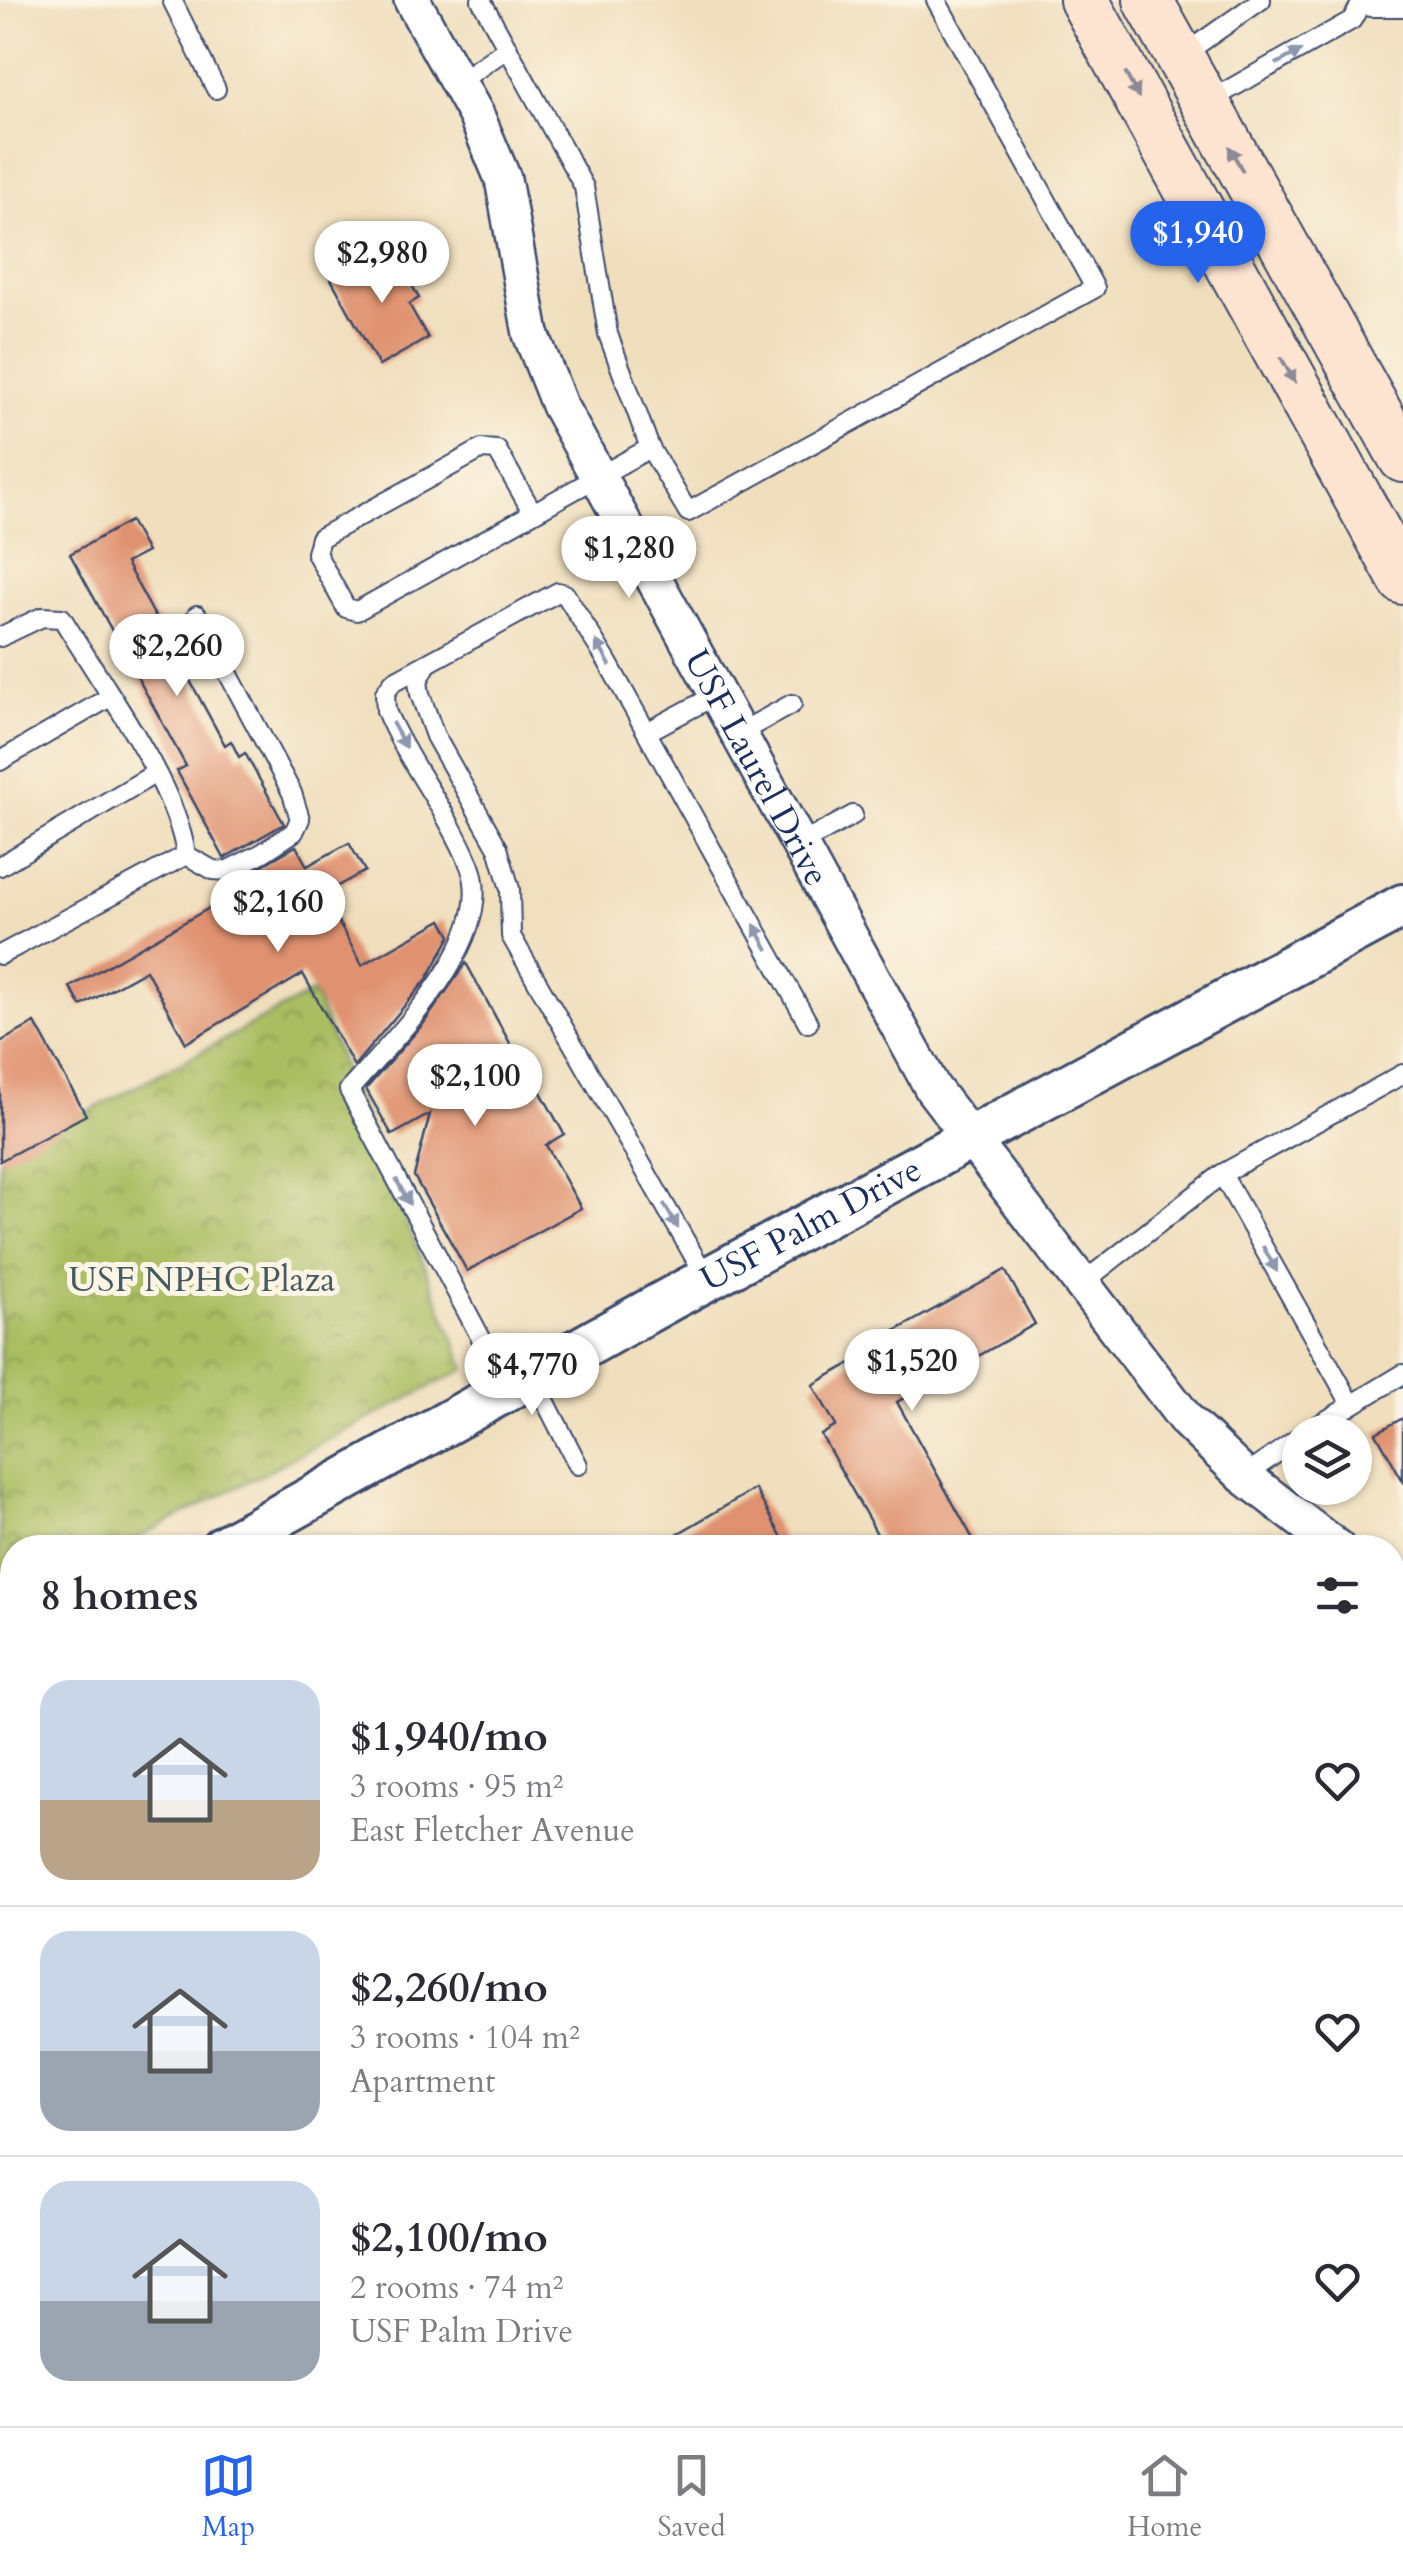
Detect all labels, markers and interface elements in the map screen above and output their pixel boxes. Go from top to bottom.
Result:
one-way arrow [1275,49,1303,67]
one-way arrow [1123,71,1140,100]
one-way arrow [1227,145,1244,174]
pin: $1,940 [1117,201,1279,286]
text: $1,940 [1152,211,1244,255]
pin: $2,980 [301,221,463,306]
text: $2,980 [336,231,428,275]
one-way arrow [1279,356,1296,384]
pin: $1,280 [548,516,710,601]
text: $1,280 [583,526,675,570]
pin: $2,260 [96,614,258,699]
text: $2,260 [131,624,223,668]
one-way arrow [595,639,612,668]
street label: USF Laurel Drive [672,641,840,895]
one-way arrow [389,721,407,749]
pin: $2,160 [197,870,359,955]
text: $2,160 [232,880,324,924]
one-way arrow [753,923,770,952]
pin: $2,100 [394,1044,556,1129]
text: $2,100 [429,1054,521,1098]
street label: USF Palm Drive [692,1146,930,1303]
one-way arrow [395,1178,412,1207]
one-way arrow [662,1201,679,1230]
one-way arrow [1261,1245,1278,1273]
park label: USF NPHC Plaza [69,1256,335,1304]
pin: $1,520 [831,1329,993,1414]
pin: $4,770 [451,1333,613,1418]
text: $1,520 [866,1339,958,1383]
text: $4,770 [486,1343,578,1387]
map controls [1282,1415,1372,1505]
button: layers [1282,1415,1372,1505]
text: 8 homes [40,1567,198,1624]
icon: filters [1310,1568,1365,1623]
text: $1,940/mo [350,1708,548,1765]
icon: home [120,1720,240,1840]
icon: heart [1310,1753,1365,1808]
text: 3 rooms · 95 m² [350,1765,563,1809]
text: East Fletcher Avenue [350,1809,635,1853]
text: $2,260/mo [350,1959,548,2016]
icon: home [120,1971,240,2091]
icon: heart [1310,2004,1365,2059]
text: 3 rooms · 104 m² [350,2016,580,2060]
text: Apartment [350,2060,495,2104]
text: $2,100/mo [350,2209,548,2266]
icon: home [120,2221,240,2341]
icon: heart [1310,2254,1365,2309]
text: 2 rooms · 74 m² [350,2266,563,2310]
text: USF Palm Drive [350,2310,573,2354]
tab: Map [201,2448,256,2546]
tab: Saved [658,2448,725,2546]
tab: Home [1127,2448,1202,2546]

